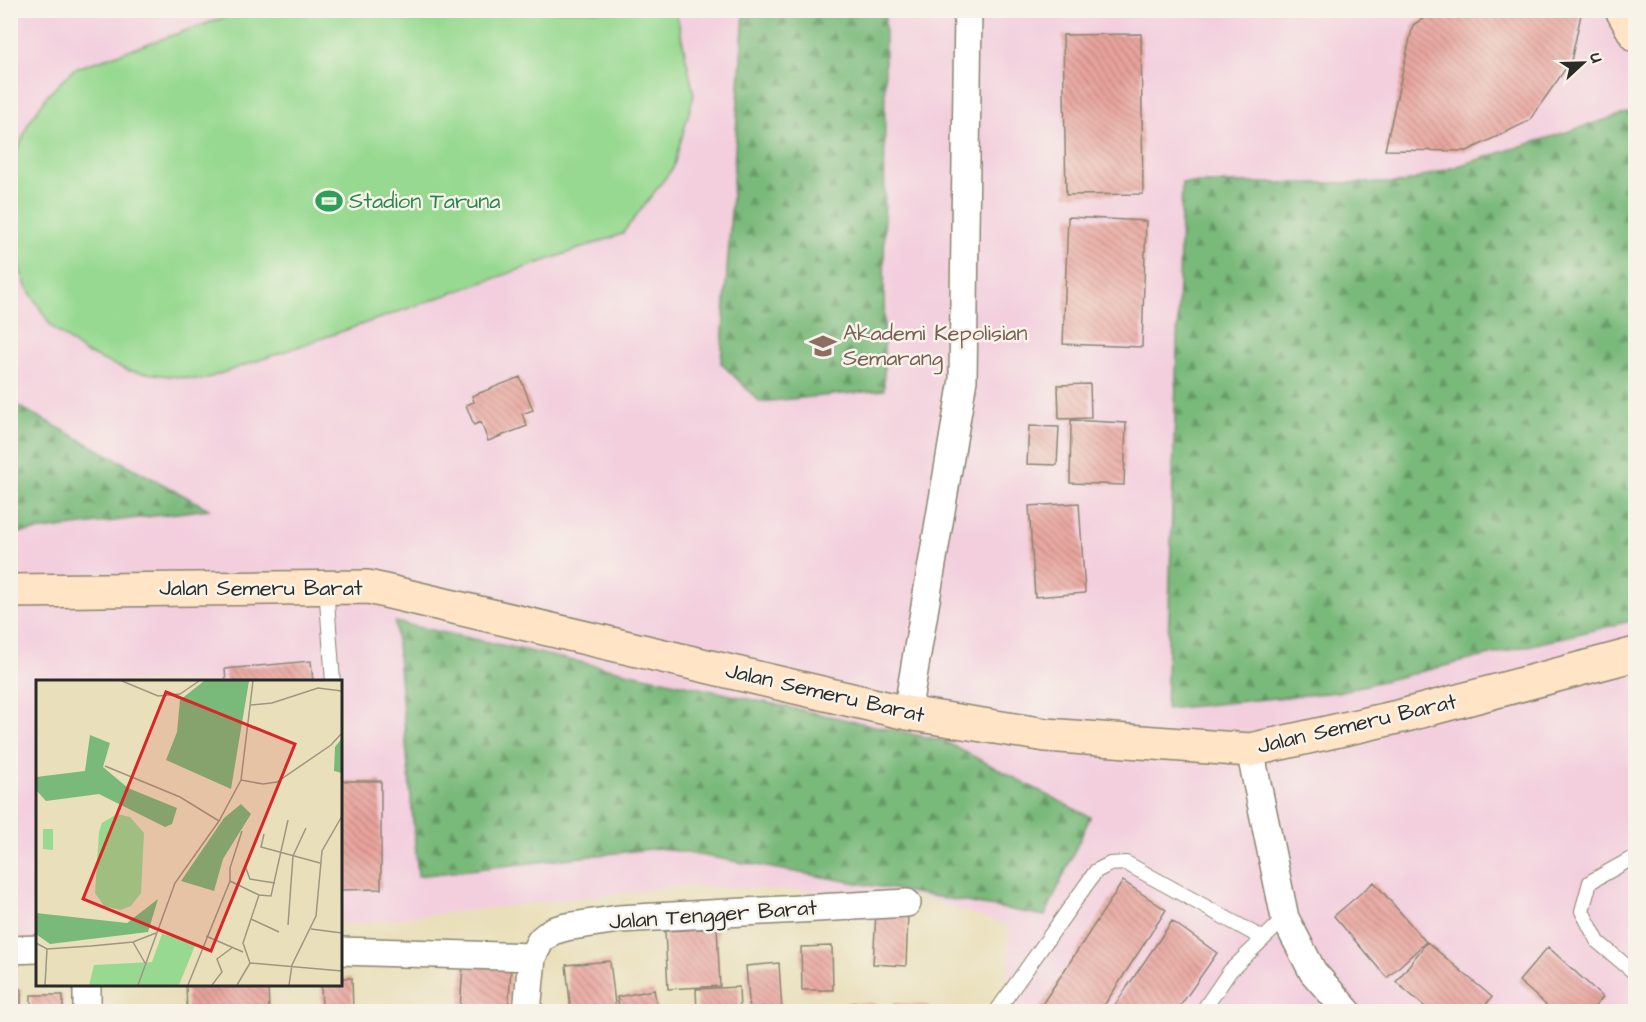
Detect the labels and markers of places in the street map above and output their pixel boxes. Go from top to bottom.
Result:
sports icon: Stadion Taruna [314,186,344,216]
place label: Stadion Taruna [349,186,500,217]
place label: Akademi Kepolisian Semarang [843,318,1027,375]
school or university icon: Akademi Kepolisian Semarang [808,331,838,361]

